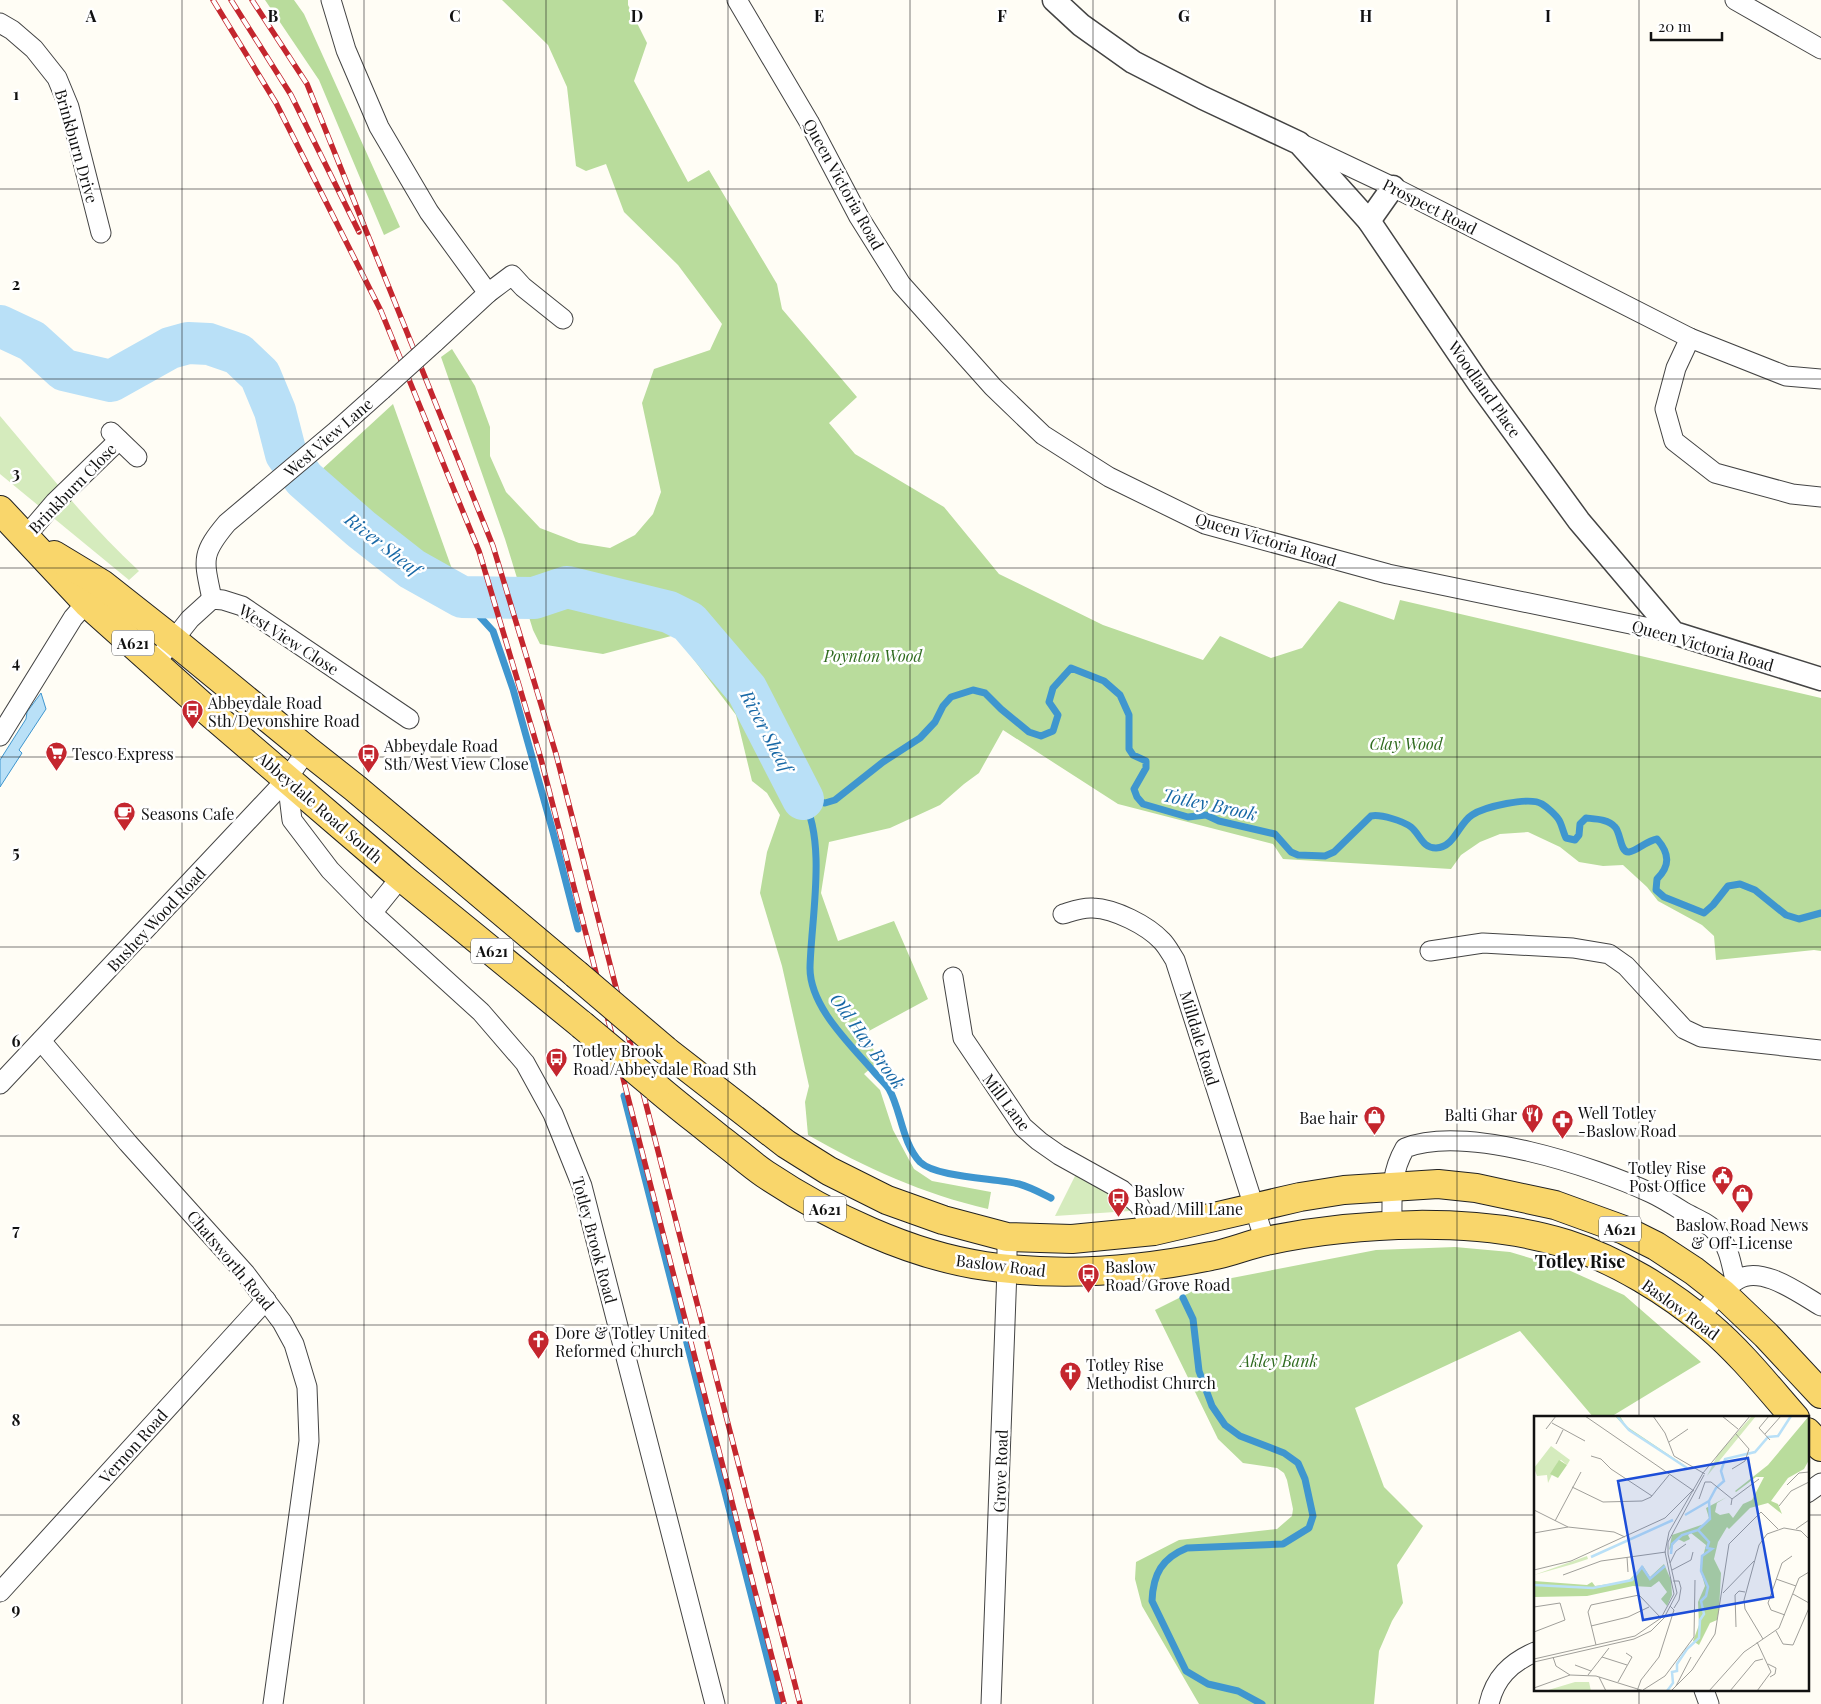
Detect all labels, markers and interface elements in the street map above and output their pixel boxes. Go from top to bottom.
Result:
text: A [85,5,97,26]
text: B [268,5,279,26]
text: C [449,5,461,26]
text: D [631,5,643,26]
text: E [814,5,824,26]
text: F [997,5,1007,26]
text: G [1178,5,1190,26]
text: H [1360,5,1373,26]
text: I [1545,5,1551,26]
scale bar [1651,10,1722,42]
text: 20 m [1658,16,1692,36]
text: 1 [13,83,19,104]
street label: Brinkburn Drive [51,87,103,205]
street label: Queen Victoria Road [799,115,889,253]
street label: Prospect Road [1379,173,1481,239]
text: 2 [12,273,20,294]
street label: Woodland Place [1443,336,1526,441]
street label: West View Lane [279,393,377,482]
street label: Brinkburn Close [23,438,121,538]
text: 3 [12,462,20,483]
water label: River Sheaf [340,506,428,583]
street label: Queen Victoria Road [1193,507,1339,571]
street label: West View Close [234,598,343,679]
street label: Queen Victoria Road [1630,615,1776,675]
road number: A621 [112,630,154,656]
park label: Poynton Wood [823,645,924,666]
text: 4 [12,651,20,672]
water label: River Sheaf [735,685,800,779]
place label: Abbeydale Road Sth/Devonshire Road [207,692,360,731]
bus stop icon: Abbeydale Road Sth/Devonshire Road [180,699,204,730]
park label: Clay Wood [1369,733,1444,754]
place label: Abbeydale Road Sth/West View Close [383,735,529,774]
supermarket icon: Tesco Express [44,741,68,772]
bus stop icon: Abbeydale Road Sth/West View Close [356,742,380,773]
place label: Tesco Express [72,743,174,764]
street label: Abbeydale Road South [252,746,388,868]
water label: Totley Brook [1161,782,1259,826]
cafe icon: Seasons Cafe [113,801,137,832]
place label: Seasons Cafe [141,803,234,824]
text: 5 [12,841,20,862]
street label: Bushey Wood Road [102,862,210,976]
road number: A621 [471,938,513,964]
water label: Old Hay Brook [825,988,911,1094]
street label: Milldale Road [1176,988,1224,1088]
text: 6 [12,1030,21,1051]
place label: Totley Brook Road/Abbeydale Road Sth [573,1040,757,1079]
bus stop icon: Totley Brook Road/Abbeydale Road Sth [545,1047,569,1078]
street label: Mill Lane [979,1069,1035,1135]
restaurant icon: Balti Ghar [1521,1102,1545,1133]
place label: Well Totley -Baslow Road [1577,1102,1676,1141]
place label: Balti Ghar [1444,1104,1517,1125]
shop icon: Bae hair [1362,1105,1386,1136]
place label: Bae hair [1299,1107,1358,1128]
pharmacy icon: Well Totley -Baslow Road [1550,1109,1574,1140]
place label: Totley Rise Post Office [1628,1157,1706,1196]
public building icon: Totley Rise Post Office [1710,1164,1734,1195]
street label: Totley Brook Road [568,1174,622,1306]
place label: Baslow Road/Mill Lane [1134,1180,1243,1219]
shop icon: Baslow Road News & Off-License [1730,1183,1754,1214]
bus stop icon: Baslow Road/Mill Lane [1106,1187,1130,1218]
road number: A621 [804,1196,846,1222]
street label: Chatsworth Road [183,1205,279,1315]
place label: Baslow Road News & Off-License [1676,1214,1808,1253]
road number: A621 [1599,1216,1641,1242]
text: 7 [12,1219,20,1240]
street label: Baslow Road [955,1249,1047,1281]
district label: Totley Rise [1535,1249,1625,1273]
place label: Baslow Road/Grove Road [1105,1256,1230,1295]
bus stop icon: Baslow Road/Grove Road [1077,1263,1101,1294]
street label: Baslow Road [1638,1274,1724,1344]
place label: Dore & Totley United Reformed Church [555,1322,707,1361]
church icon: Dore & Totley United Reformed Church [527,1329,551,1360]
park label: Akley Bank [1238,1350,1318,1371]
place label: Totley Rise Methodist Church [1086,1354,1216,1393]
church icon: Totley Rise Methodist Church [1058,1361,1082,1392]
street label: Vernon Road [94,1405,172,1488]
text: 8 [12,1409,21,1430]
inset map [1534,1416,1808,1692]
street label: Grove Road [988,1429,1012,1513]
text: 9 [12,1598,21,1619]

